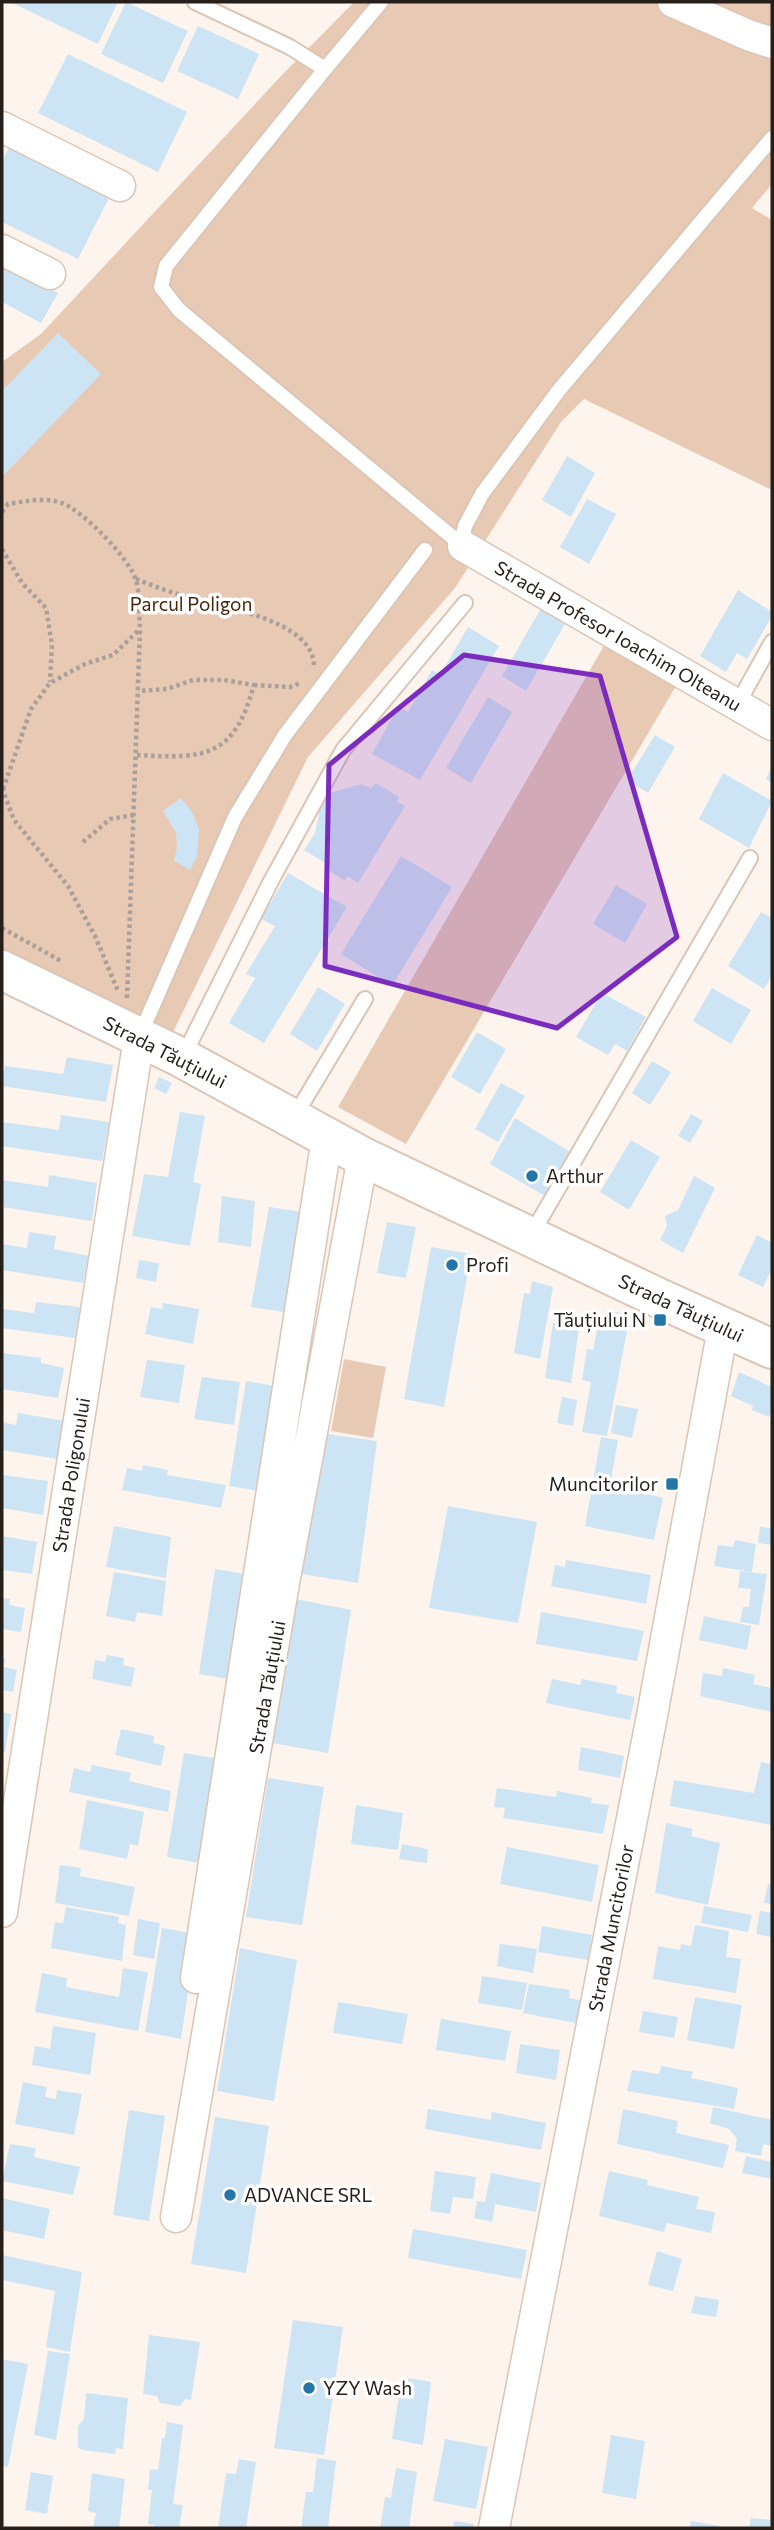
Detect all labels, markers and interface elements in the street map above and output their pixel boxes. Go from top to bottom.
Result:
street label: Strada Profesor Ioachim Olteanu [491,555,746,716]
park label: Parcul Poligon [130,592,252,615]
street label: Strada Tăuțiului [99,1011,231,1094]
place label: Arthur [546,1164,604,1187]
marker: Arthur [524,1168,540,1184]
place label: Profi [466,1253,509,1276]
marker: Profi [444,1257,460,1273]
street label: Strada Tăuțiului [614,1269,747,1348]
place label: Tăuțiului N [553,1308,646,1333]
marker: Tăuțiului N [652,1312,668,1328]
street label: Strada Poligonului [47,1396,94,1554]
place label: Muncitorilor [549,1472,658,1495]
marker: Muncitorilor [664,1476,680,1492]
street label: Strada Tăuțiului [243,1618,292,1756]
street label: Strada Muncitorilor [583,1842,638,2013]
place label: ADVANCE SRL [244,2183,373,2206]
marker: ADVANCE SRL [222,2187,238,2203]
place label: YZY Wash [323,2376,412,2399]
marker: YZY Wash [301,2380,317,2396]

